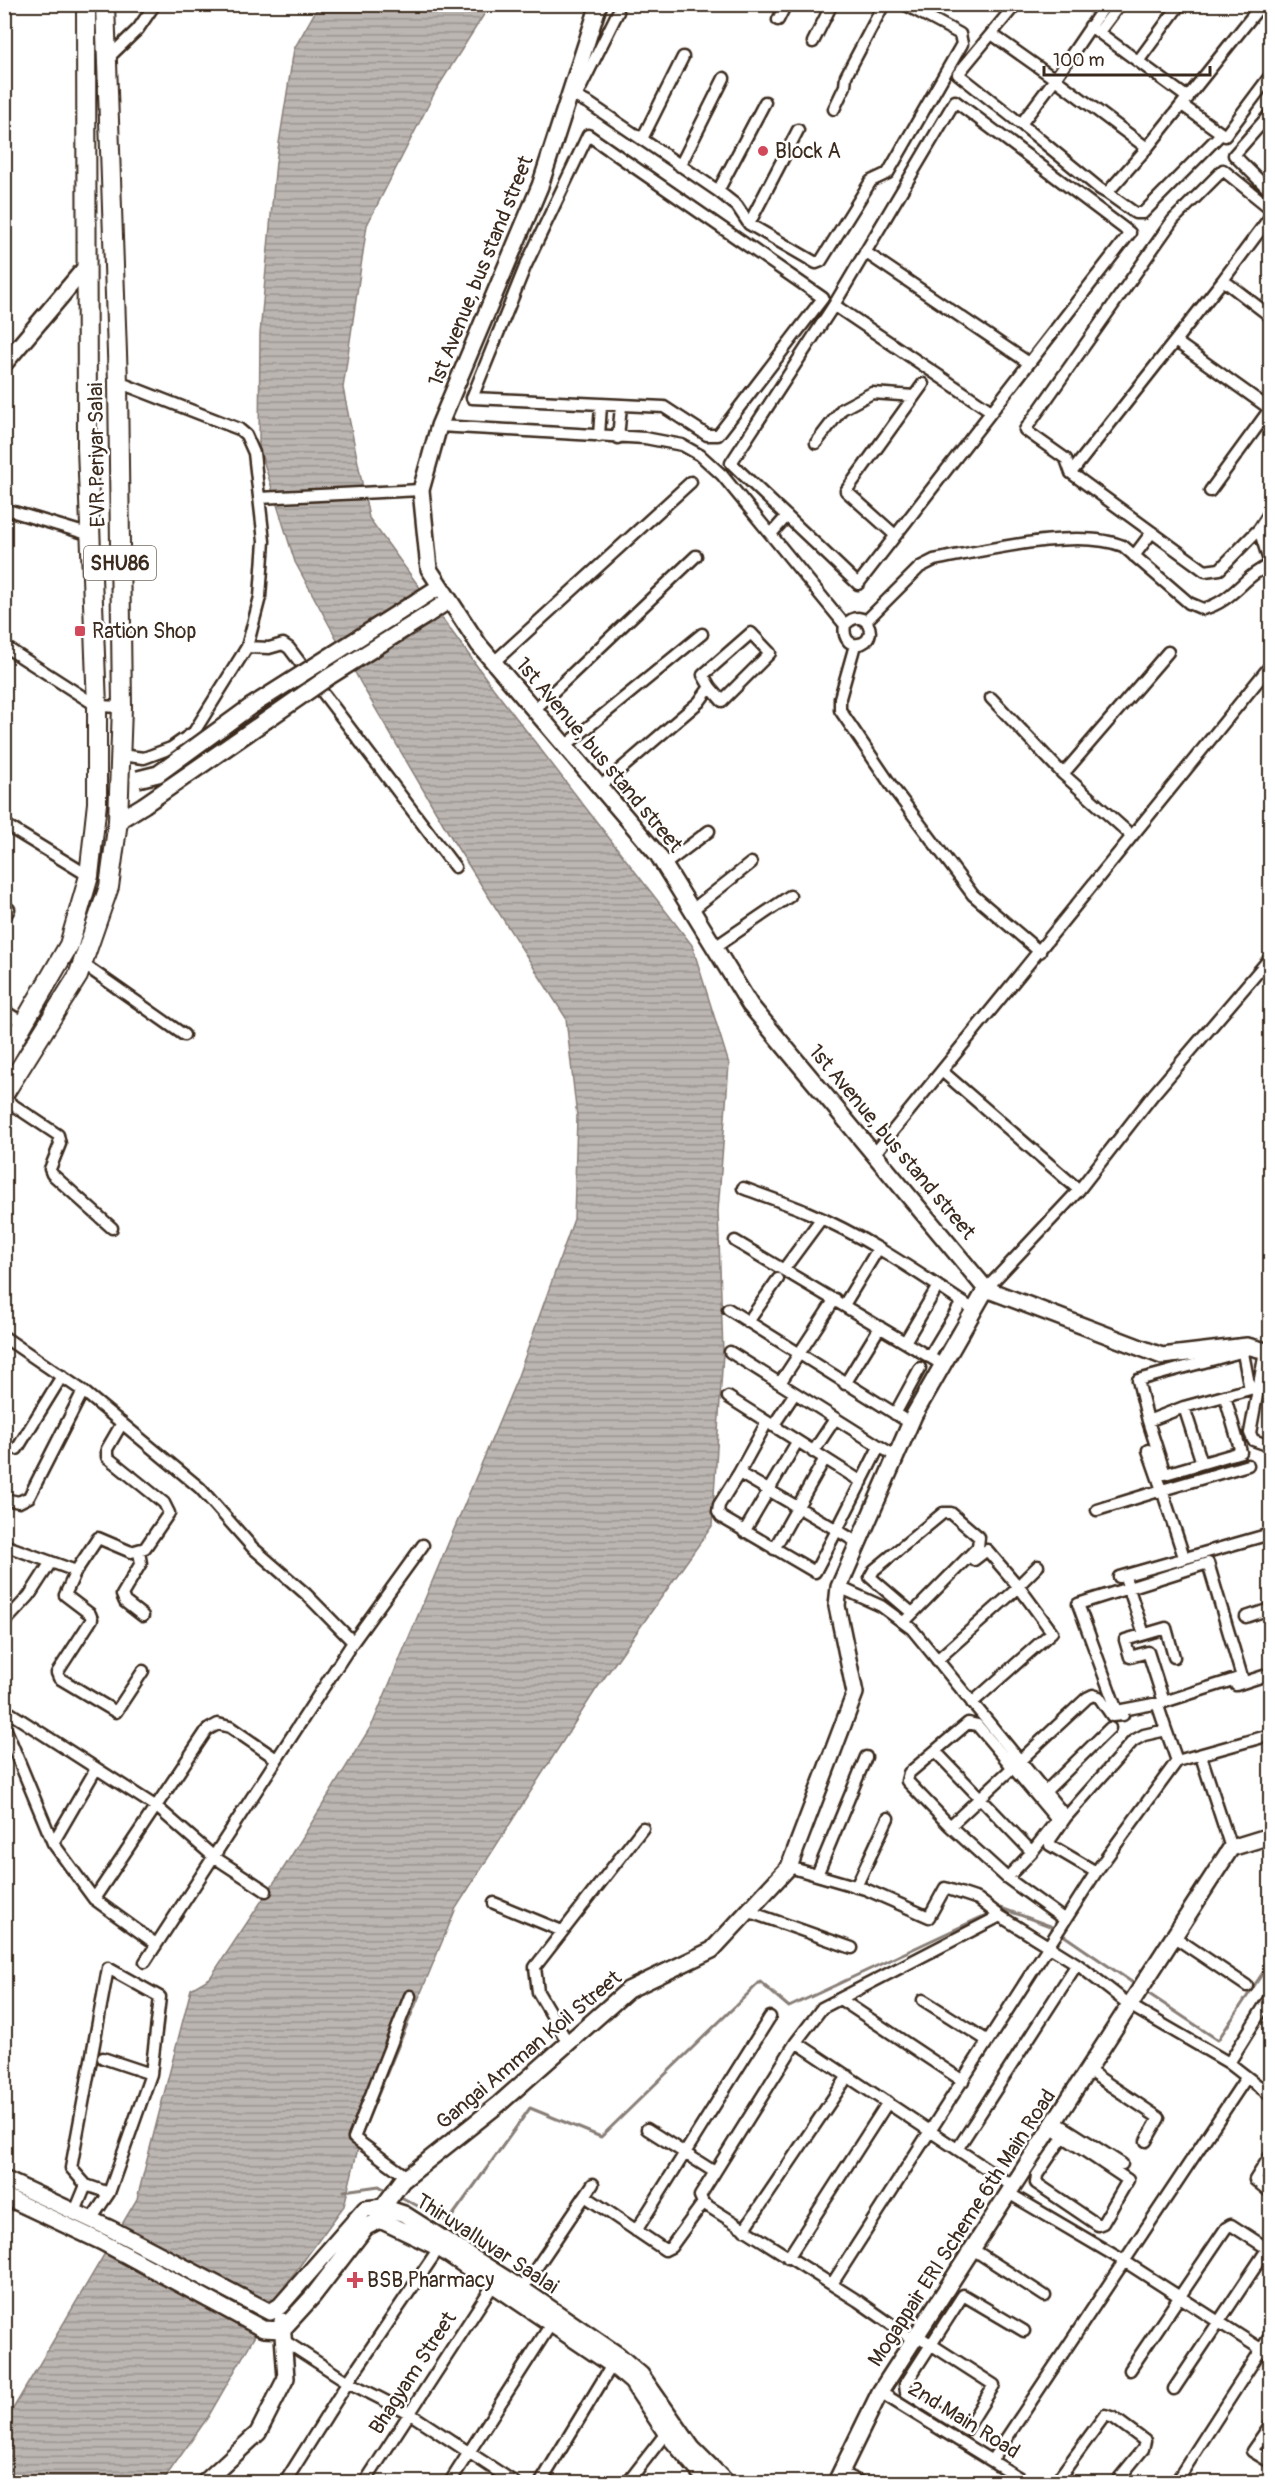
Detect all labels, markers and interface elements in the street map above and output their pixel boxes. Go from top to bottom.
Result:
scale bar [1044,39,1210,77]
text: 100 m [1053,49,1105,72]
place label: Block A [775,138,841,165]
marker: Block A [756,144,770,158]
street label: 1st Avenue, bus stand street [422,151,540,390]
street label: EVR Periyar Salai [82,382,112,528]
road number: SHU86 [84,546,156,580]
place label: Ration Shop [92,618,197,645]
marker: Ration Shop [73,624,87,638]
street label: 1st Avenue, bus stand street [509,652,689,859]
street label: 1st Avenue, bus stand street [802,1039,982,1246]
street label: Gangai Amman Koil Street [431,1964,628,2135]
street label: Mogappair ERI Scheme 6th Main Road [862,2084,1062,2372]
street label: Thiruvalluvar Saalai [411,2188,564,2300]
place label: BSB Pharmacy [367,2267,494,2294]
marker: BSB Pharmacy [348,2273,362,2287]
street label: Bhagyam Street [363,2306,463,2439]
street label: 2nd Main Road [903,2375,1025,2465]

